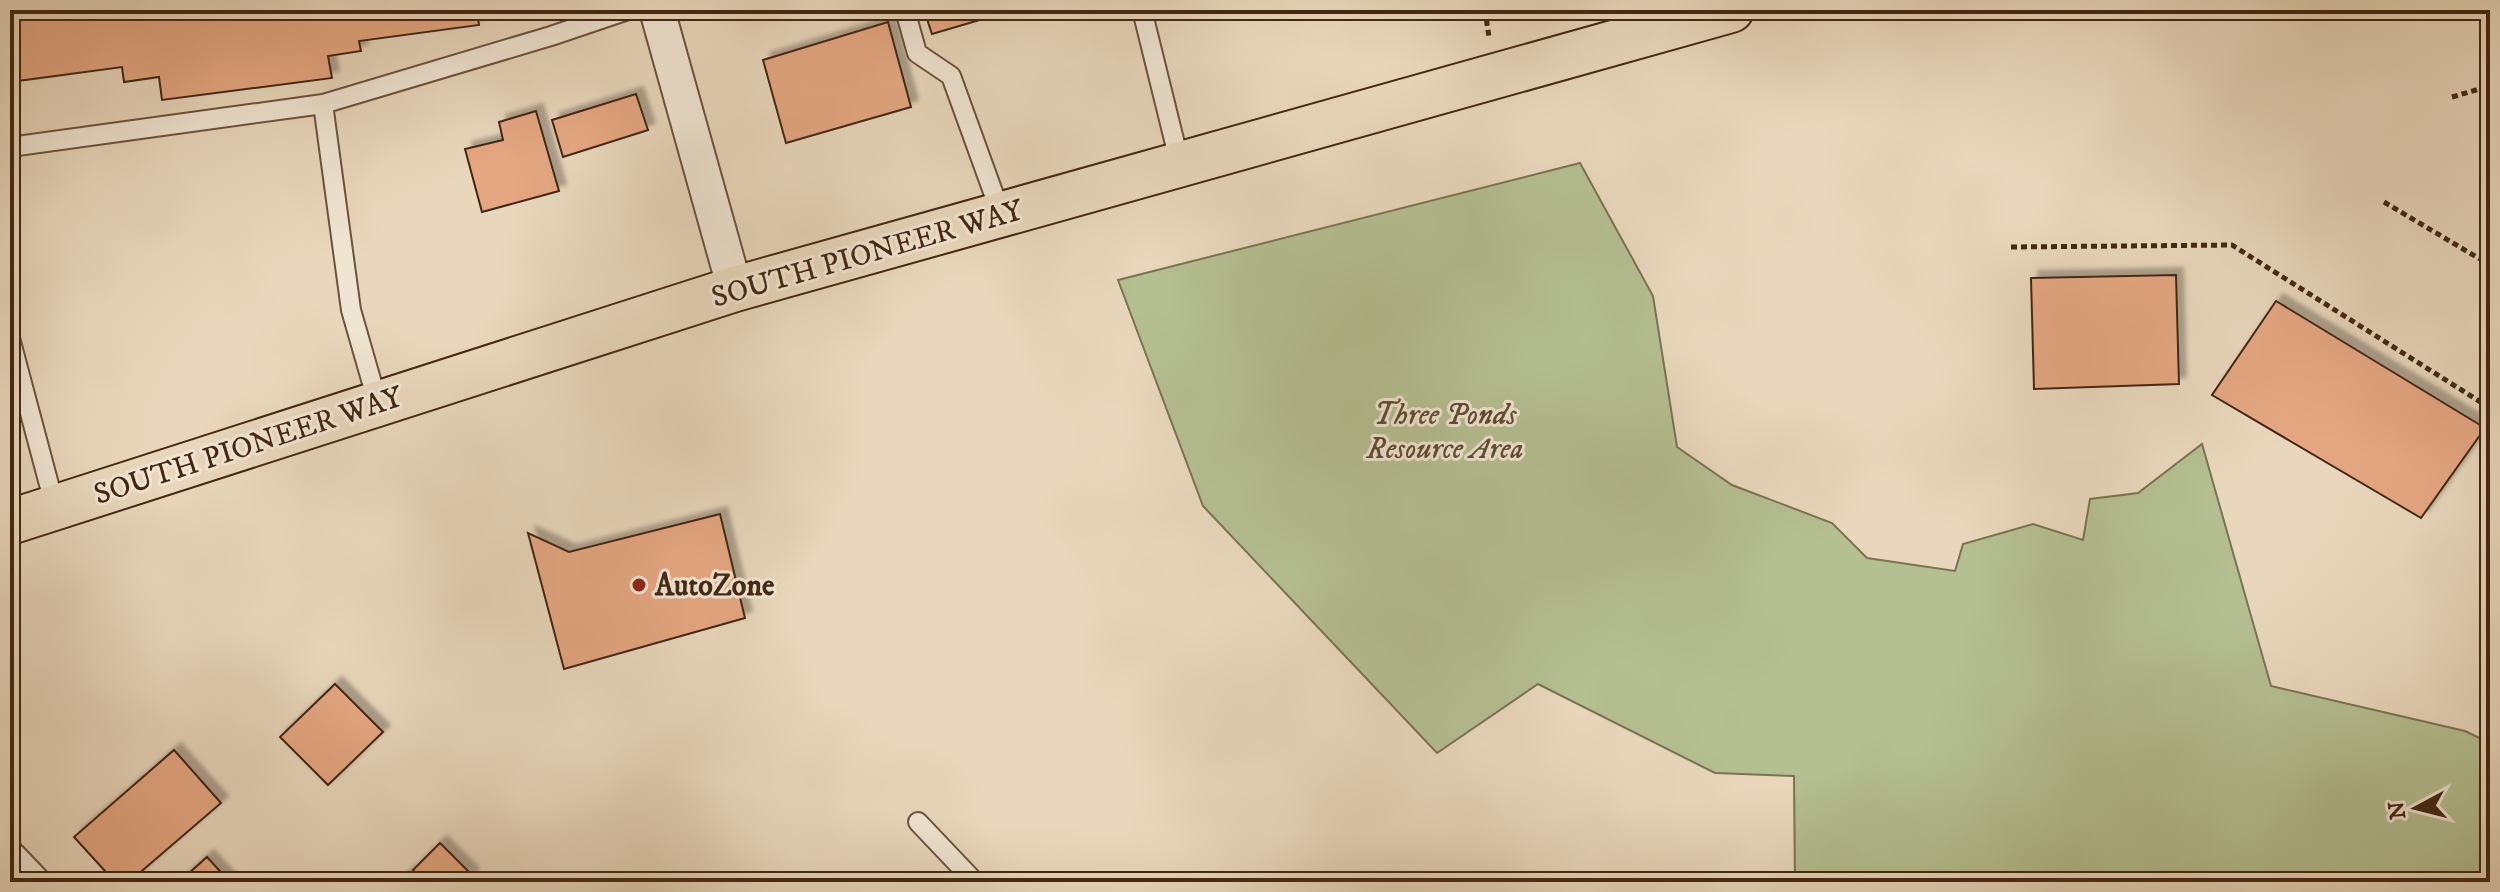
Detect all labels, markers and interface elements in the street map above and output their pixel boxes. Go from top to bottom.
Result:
street label: SOUTH PIONEER WAY [707,192,1028,317]
street label: SOUTH PIONEER WAY [90,379,408,514]
park label: Three Ponds Resource Area [1366,397,1523,468]
place label: AutoZone [654,568,775,605]
marker: AutoZone [630,576,648,594]
north arrow [2376,768,2456,848]
text: N [2383,800,2412,821]

